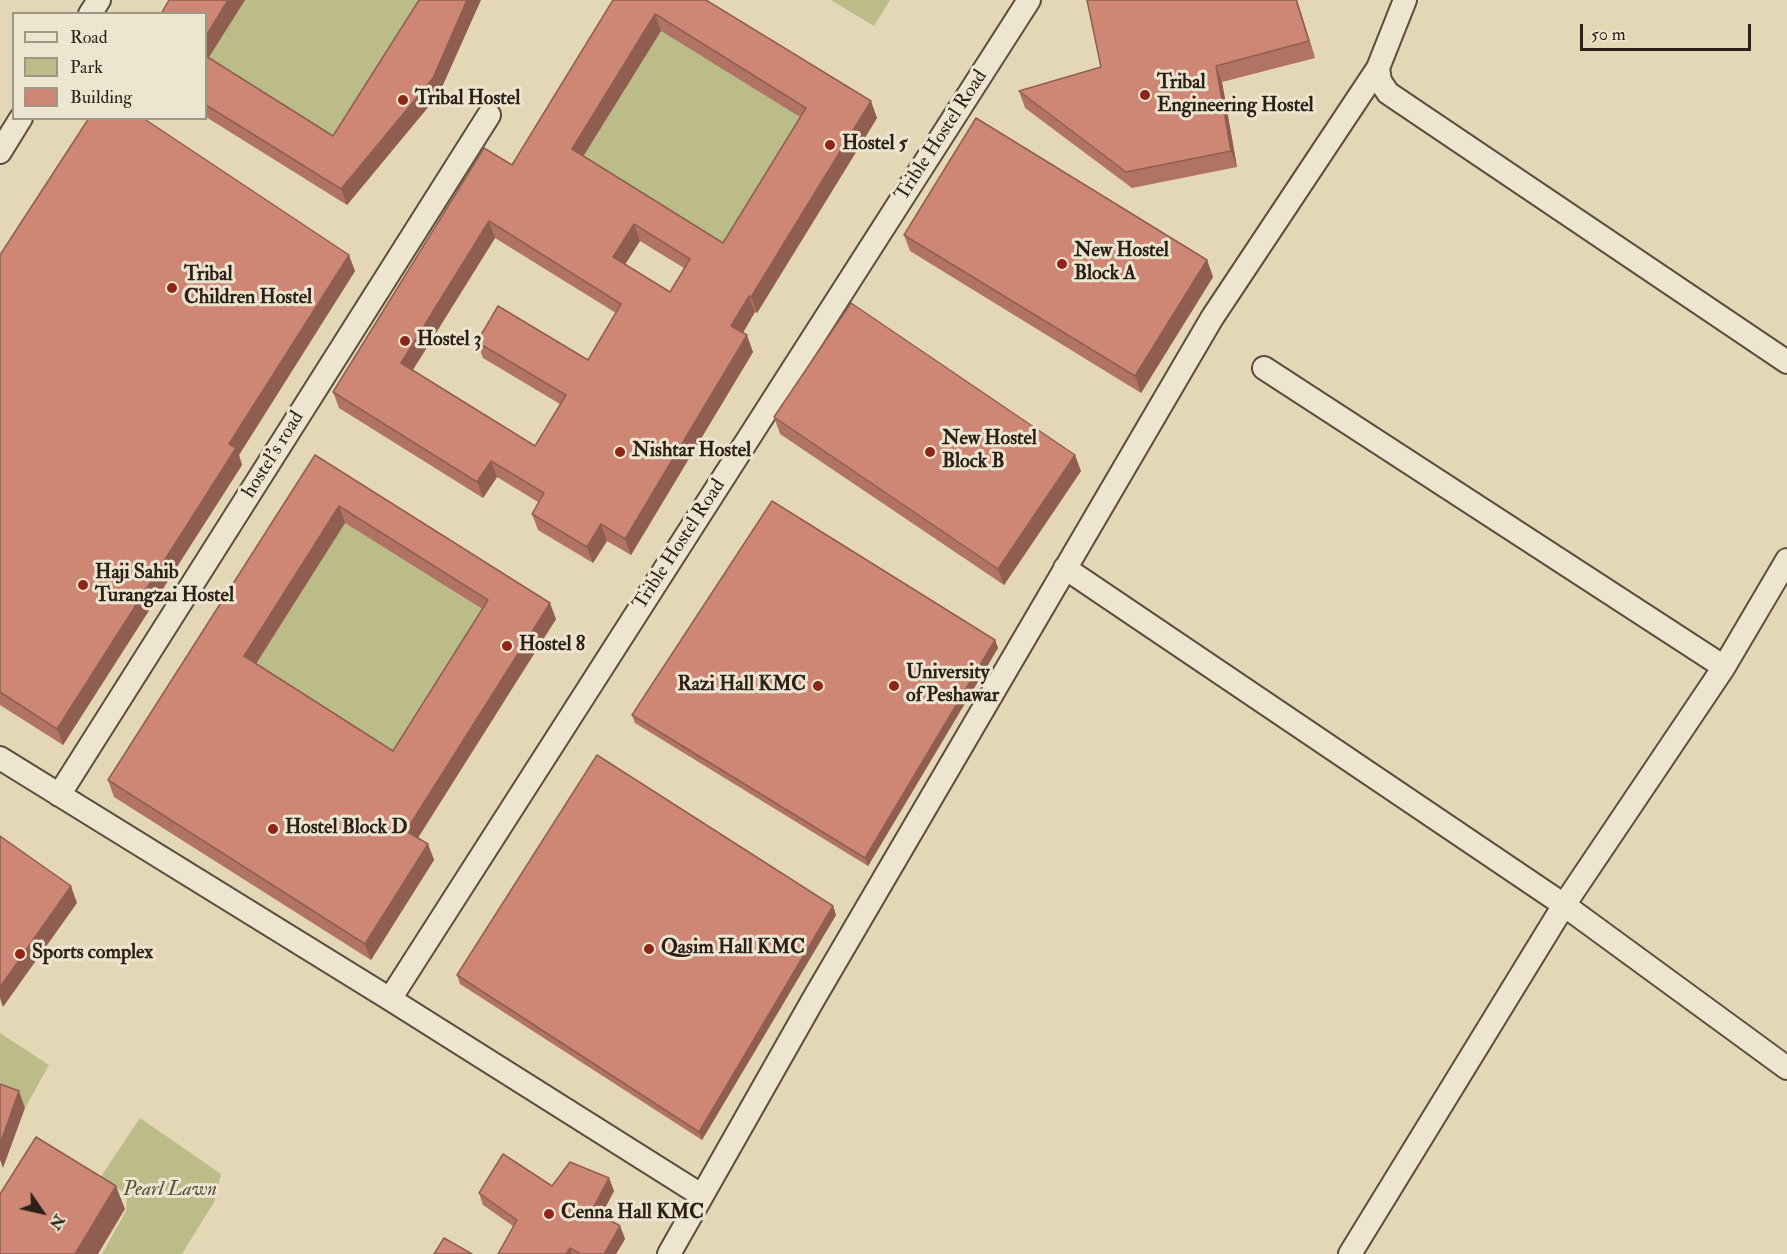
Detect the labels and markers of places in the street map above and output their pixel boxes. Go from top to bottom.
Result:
place label: Tribal Engineering Hostel [1157,72,1314,119]
place label: Tribal Hostel [415,88,520,112]
marker: Tribal Engineering Hostel [1138,88,1152,102]
marker: Tribal Hostel [396,93,410,107]
place label: Hostel 5 [842,133,908,157]
marker: Hostel 5 [823,138,837,152]
place label: New Hostel Block A [1074,240,1169,287]
marker: New Hostel Block A [1055,257,1069,271]
place label: Tribal Children Hostel [184,264,312,311]
marker: Tribal Children Hostel [165,281,179,295]
place label: Hostel 3 [417,329,481,353]
marker: Hostel 3 [398,334,412,348]
place label: New Hostel Block B [942,428,1037,475]
place label: Nishtar Hostel [632,440,751,464]
marker: Nishtar Hostel [613,445,627,459]
marker: New Hostel Block B [923,445,937,459]
place label: Haji Sahib Turangzai Hostel [95,562,234,609]
marker: Haji Sahib Turangzai Hostel [76,578,90,592]
place label: Hostel 8 [519,634,585,658]
marker: Hostel 8 [500,639,514,653]
place label: University of Peshawar [906,662,999,709]
place label: Razi Hall KMC [677,674,806,698]
marker: Razi Hall KMC [811,679,825,693]
marker: University of Peshawar [887,679,901,693]
place label: Hostel Block D [285,817,408,841]
marker: Hostel Block D [266,822,280,836]
place label: Qasim Hall KMC [661,937,805,961]
place label: Sports complex [32,942,153,966]
marker: Qasim Hall KMC [642,942,656,956]
marker: Sports complex [13,947,27,961]
place label: Cenna Hall KMC [561,1202,704,1226]
marker: Cenna Hall KMC [542,1207,556,1221]

